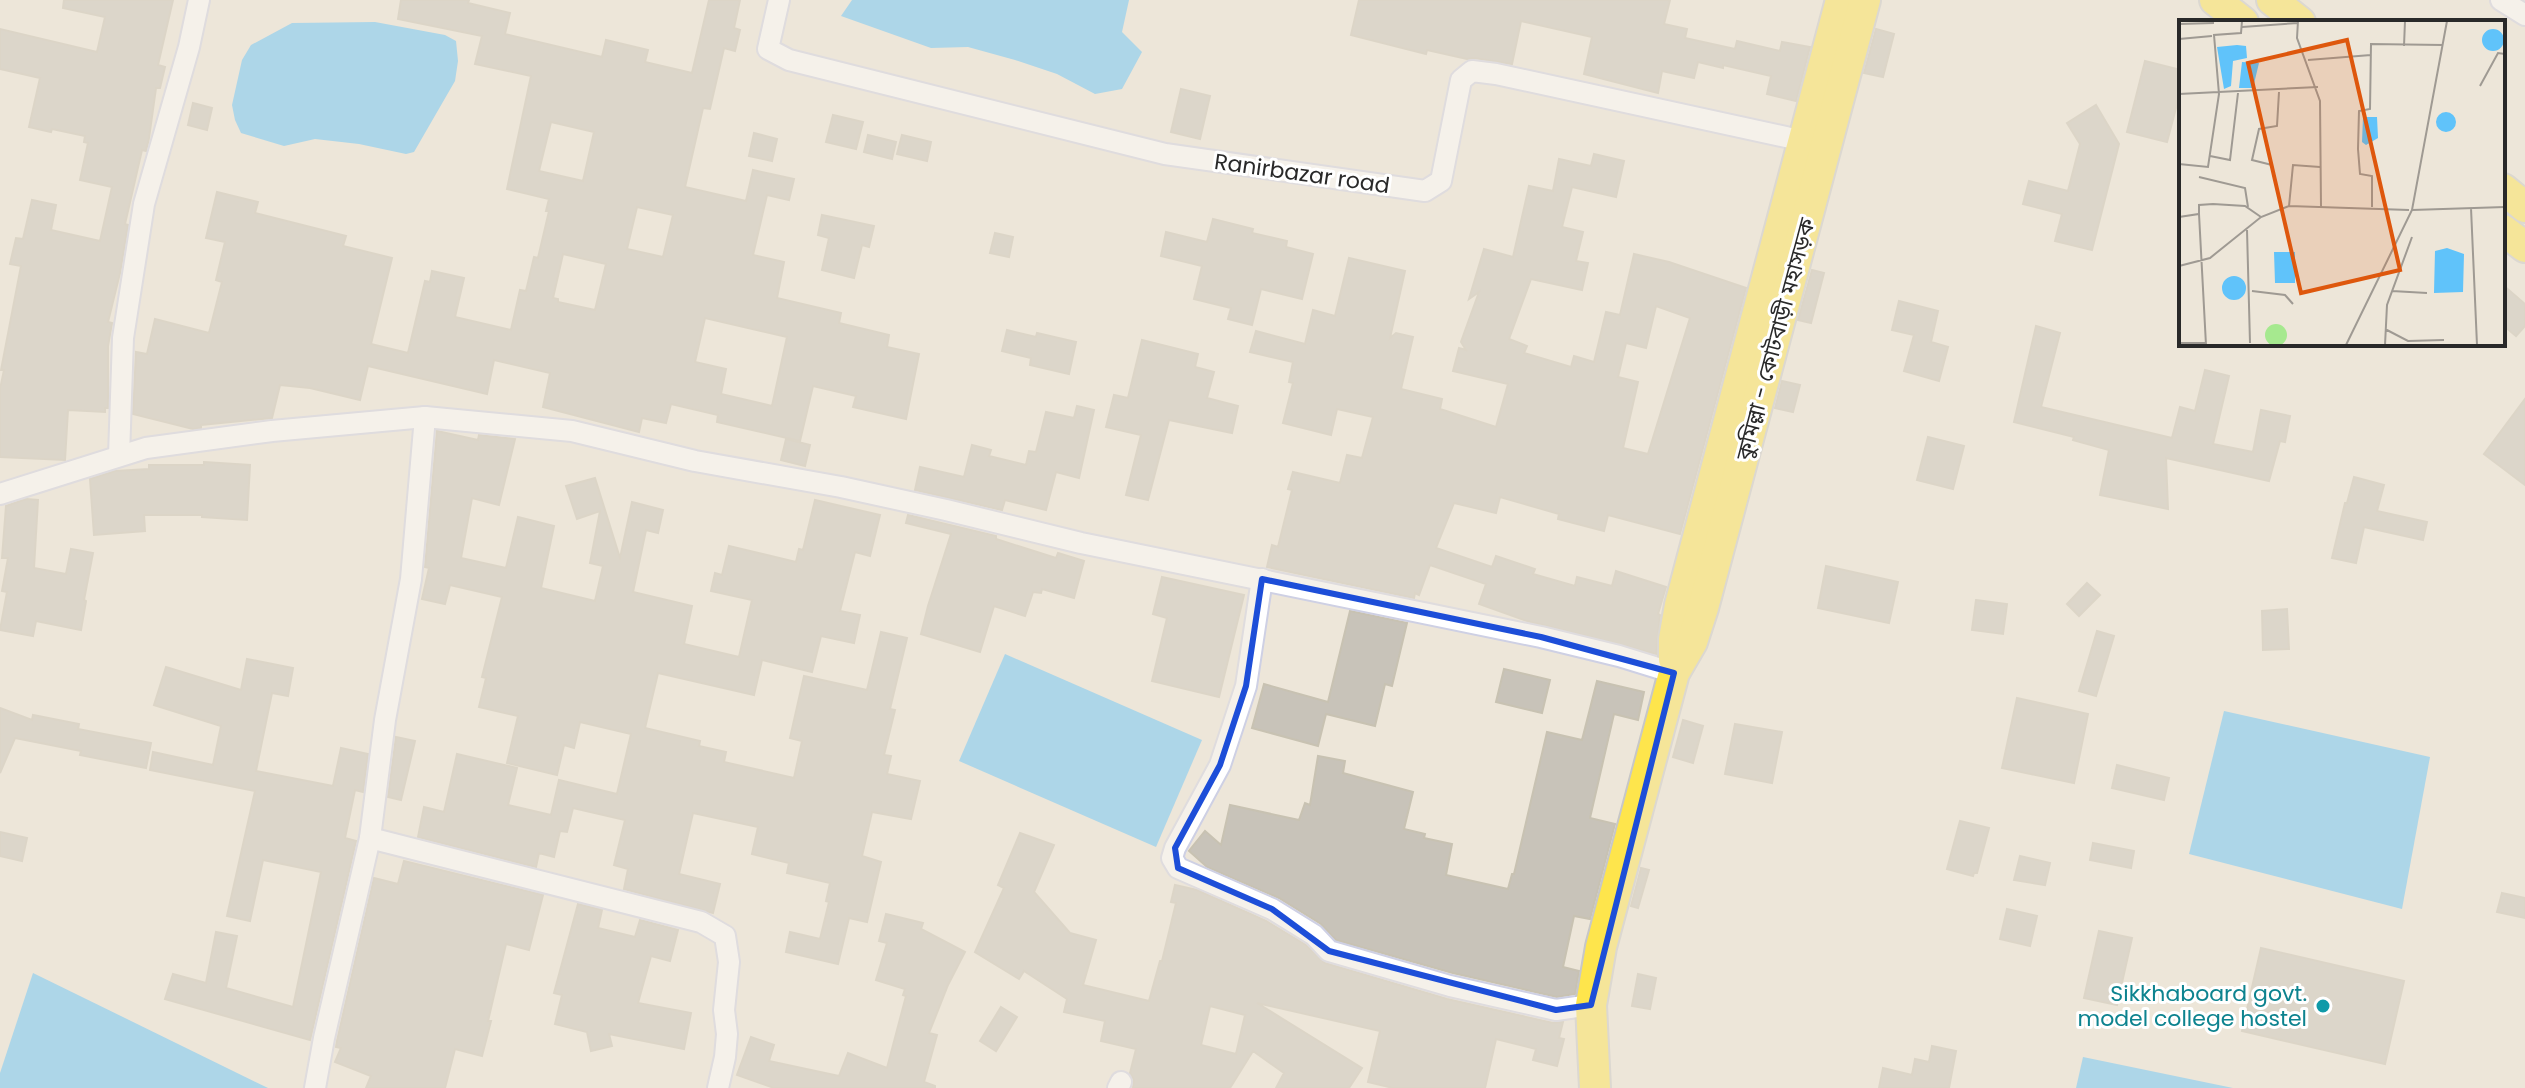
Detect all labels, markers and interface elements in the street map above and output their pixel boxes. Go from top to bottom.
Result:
inset map [2179,20,2505,346]
street label: Ranirbazar road [1212,146,1392,201]
street label: কুমিল্লা - কোটবাড়ী মহাসড়ক [1728,214,1823,465]
place label: Sikkhaboard govt. model college hostel [2077,978,2307,1034]
marker: Sikkhaboard govt. model college hostel [2314,997,2332,1015]

